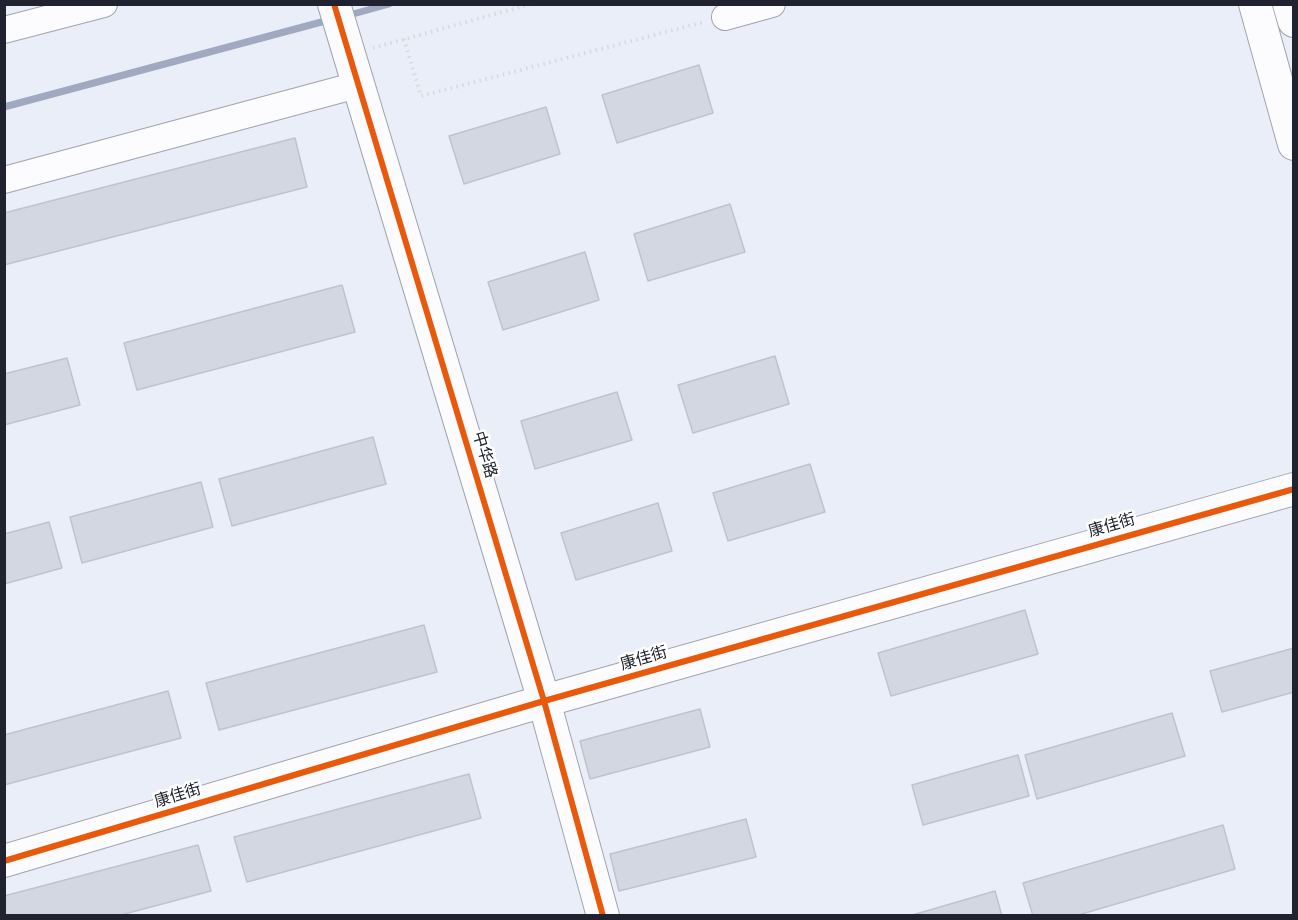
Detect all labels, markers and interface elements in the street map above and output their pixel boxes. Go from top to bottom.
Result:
street label: 中华路 [468,429,500,481]
street label: 康佳街 [1086,510,1138,542]
street label: 康佳街 [618,643,670,675]
street label: 康佳街 [152,780,204,812]

